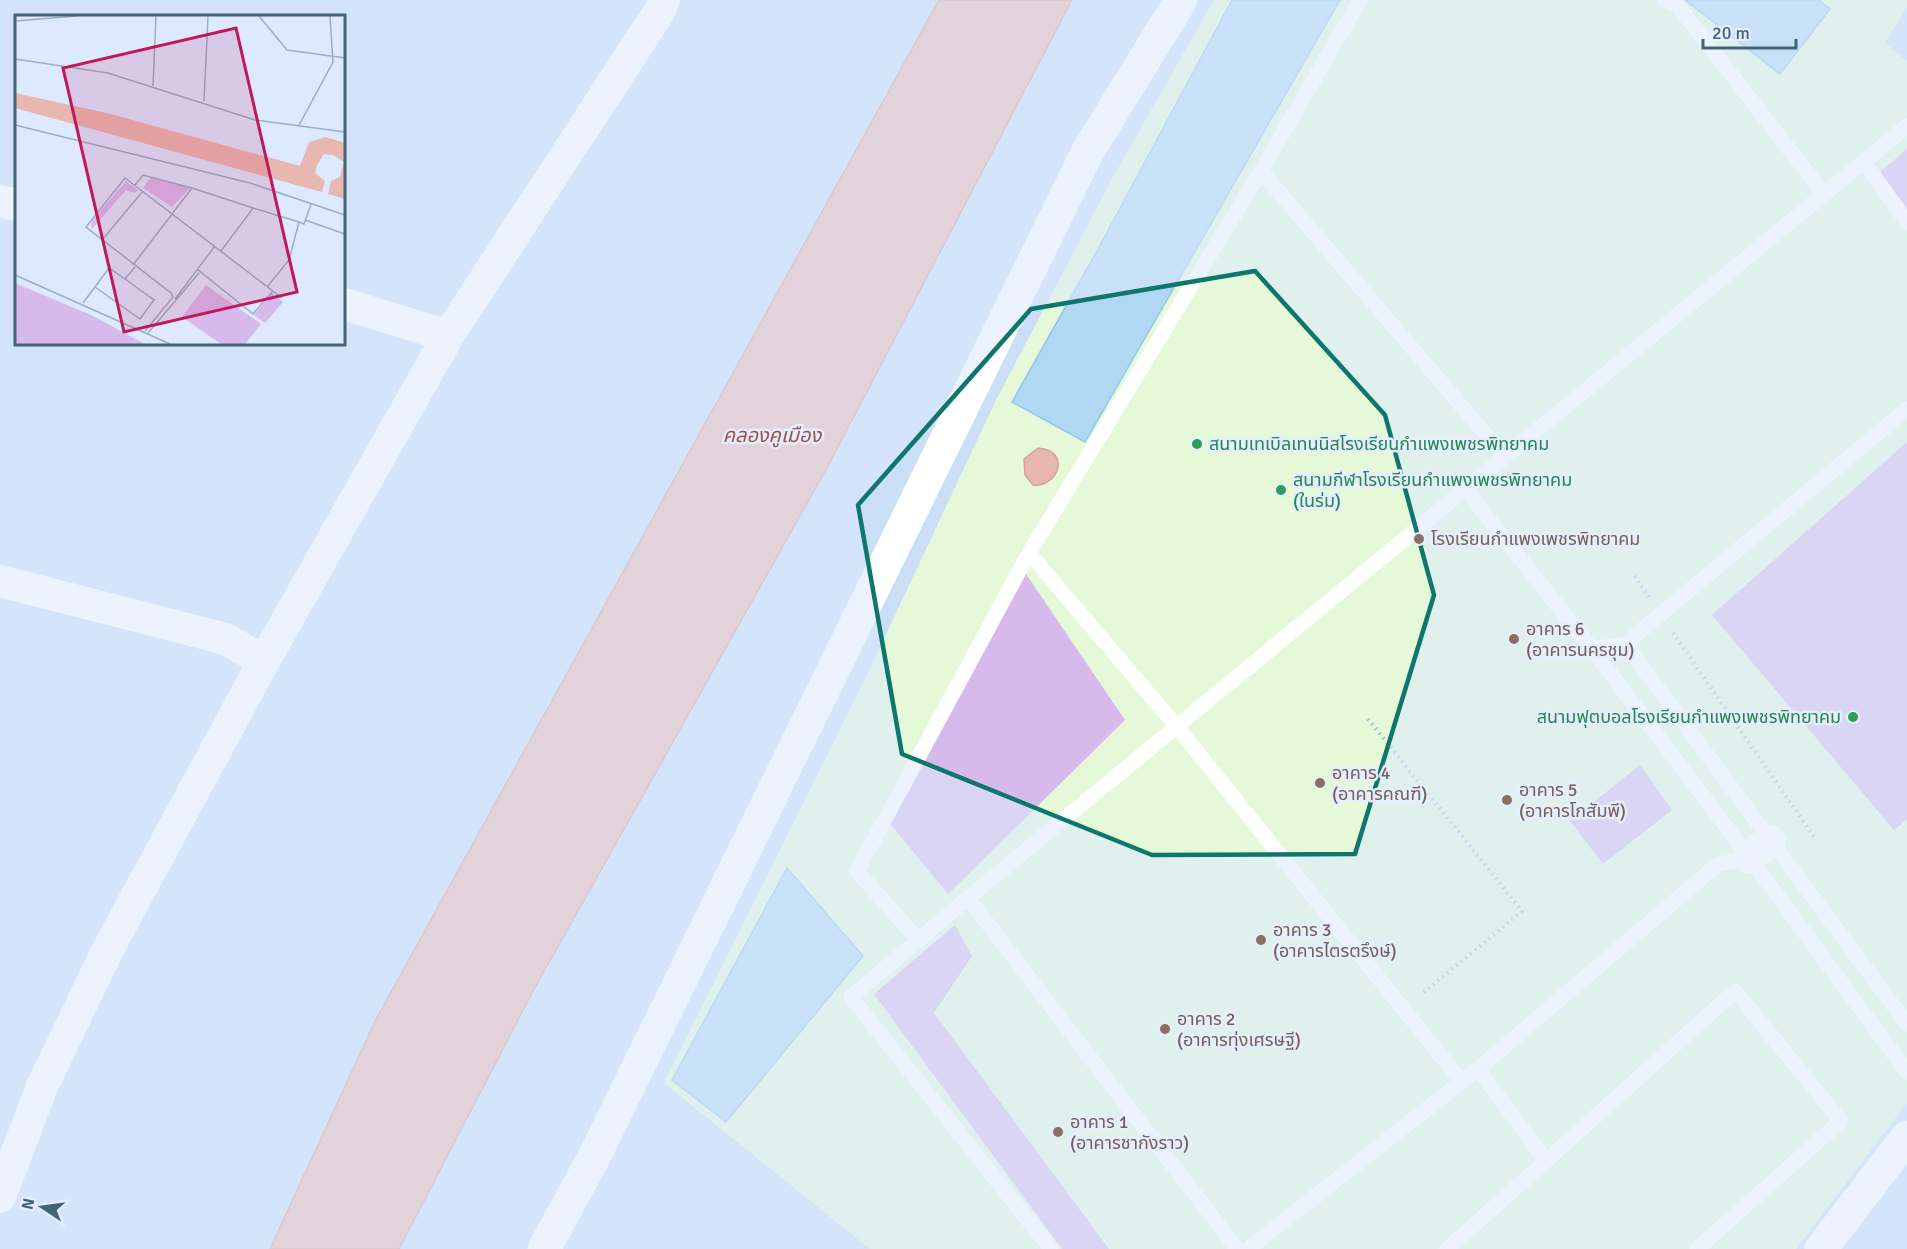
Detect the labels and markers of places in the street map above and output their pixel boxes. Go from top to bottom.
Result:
place label: สนามเทเบิลเทนนิสโรงเรียนกำแพงเพชรพิทยาคม [1209,433,1549,455]
marker: สนามเทเบิลเทนนิสโรงเรียนกำแพงเพชรพิทยาคม [1190,437,1204,451]
place label: สนามกีฬาโรงเรียนกำแพงเพชรพิทยาคม (ในร่ม) [1293,469,1572,512]
marker: สนามกีฬาโรงเรียนกำแพงเพชรพิทยาคม (ในร่ม) [1274,483,1288,497]
place label: โรงเรียนกำแพงเพชรพิทยาคม [1431,528,1640,550]
marker: โรงเรียนกำแพงเพชรพิทยาคม [1412,532,1426,546]
place label: อาคาร 6 (อาคารนครชุม) [1526,618,1635,661]
marker: อาคาร 6 (อาคารนครชุม) [1507,632,1521,646]
place label: สนามฟุตบอลโรงเรียนกำแพงเพชรพิทยาคม [1537,706,1841,728]
marker: สนามฟุตบอลโรงเรียนกำแพงเพชรพิทยาคม [1846,710,1860,724]
place label: อาคาร 4 (อาคารคณฑี) [1332,762,1427,805]
marker: อาคาร 4 (อาคารคณฑี) [1313,776,1327,790]
place label: อาคาร 5 (อาคารโกสัมพี) [1519,779,1626,822]
marker: อาคาร 5 (อาคารโกสัมพี) [1500,793,1514,807]
place label: อาคาร 3 (อาคารไตรตรึงษ์) [1273,919,1397,962]
marker: อาคาร 3 (อาคารไตรตรึงษ์) [1254,933,1268,947]
place label: อาคาร 2 (อาคารทุ่งเศรษฐี) [1177,1008,1301,1051]
marker: อาคาร 2 (อาคารทุ่งเศรษฐี) [1158,1022,1172,1036]
place label: อาคาร 1 (อาคารชากังราว) [1070,1111,1189,1154]
marker: อาคาร 1 (อาคารชากังราว) [1051,1125,1065,1139]

